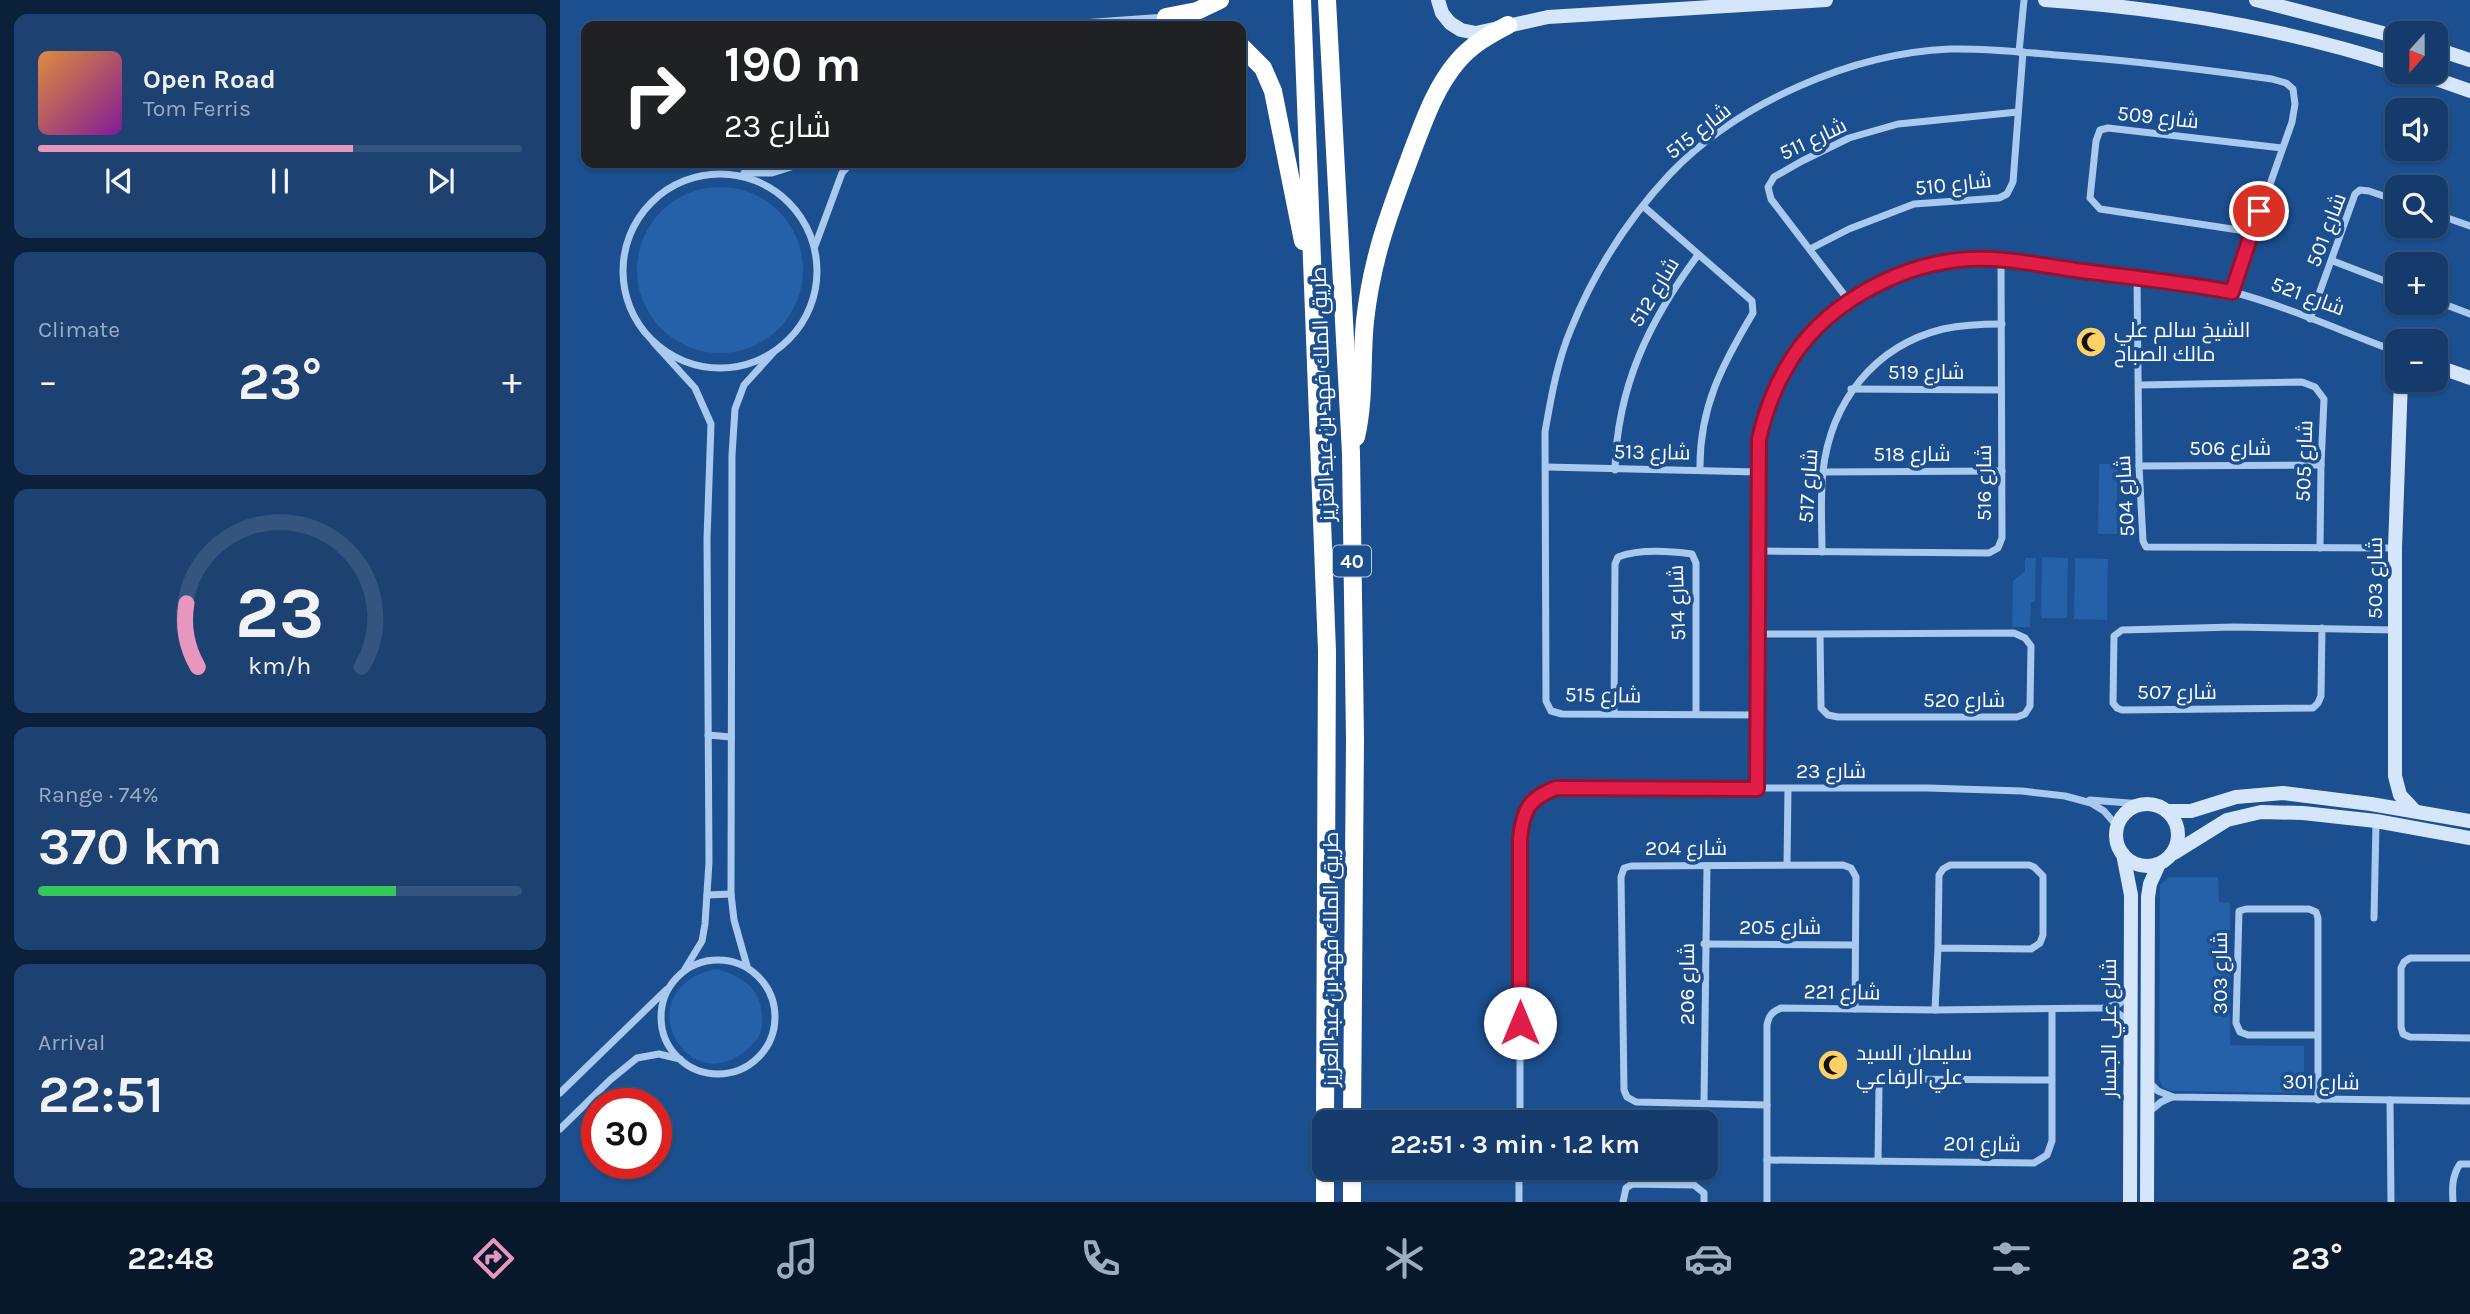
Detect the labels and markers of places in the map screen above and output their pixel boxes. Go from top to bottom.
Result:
pin [2229,181,2289,241]
place label: الشيخ سالم علي مالك الصباح [2114,318,2251,368]
mosque icon: الشيخ سالم علي مالك الصباح [2074,325,2108,359]
place label: سليمان السيد علي الرفاعي [1856,1041,1972,1093]
mosque icon: سليمان السيد علي الرفاعي [1816,1048,1850,1082]

